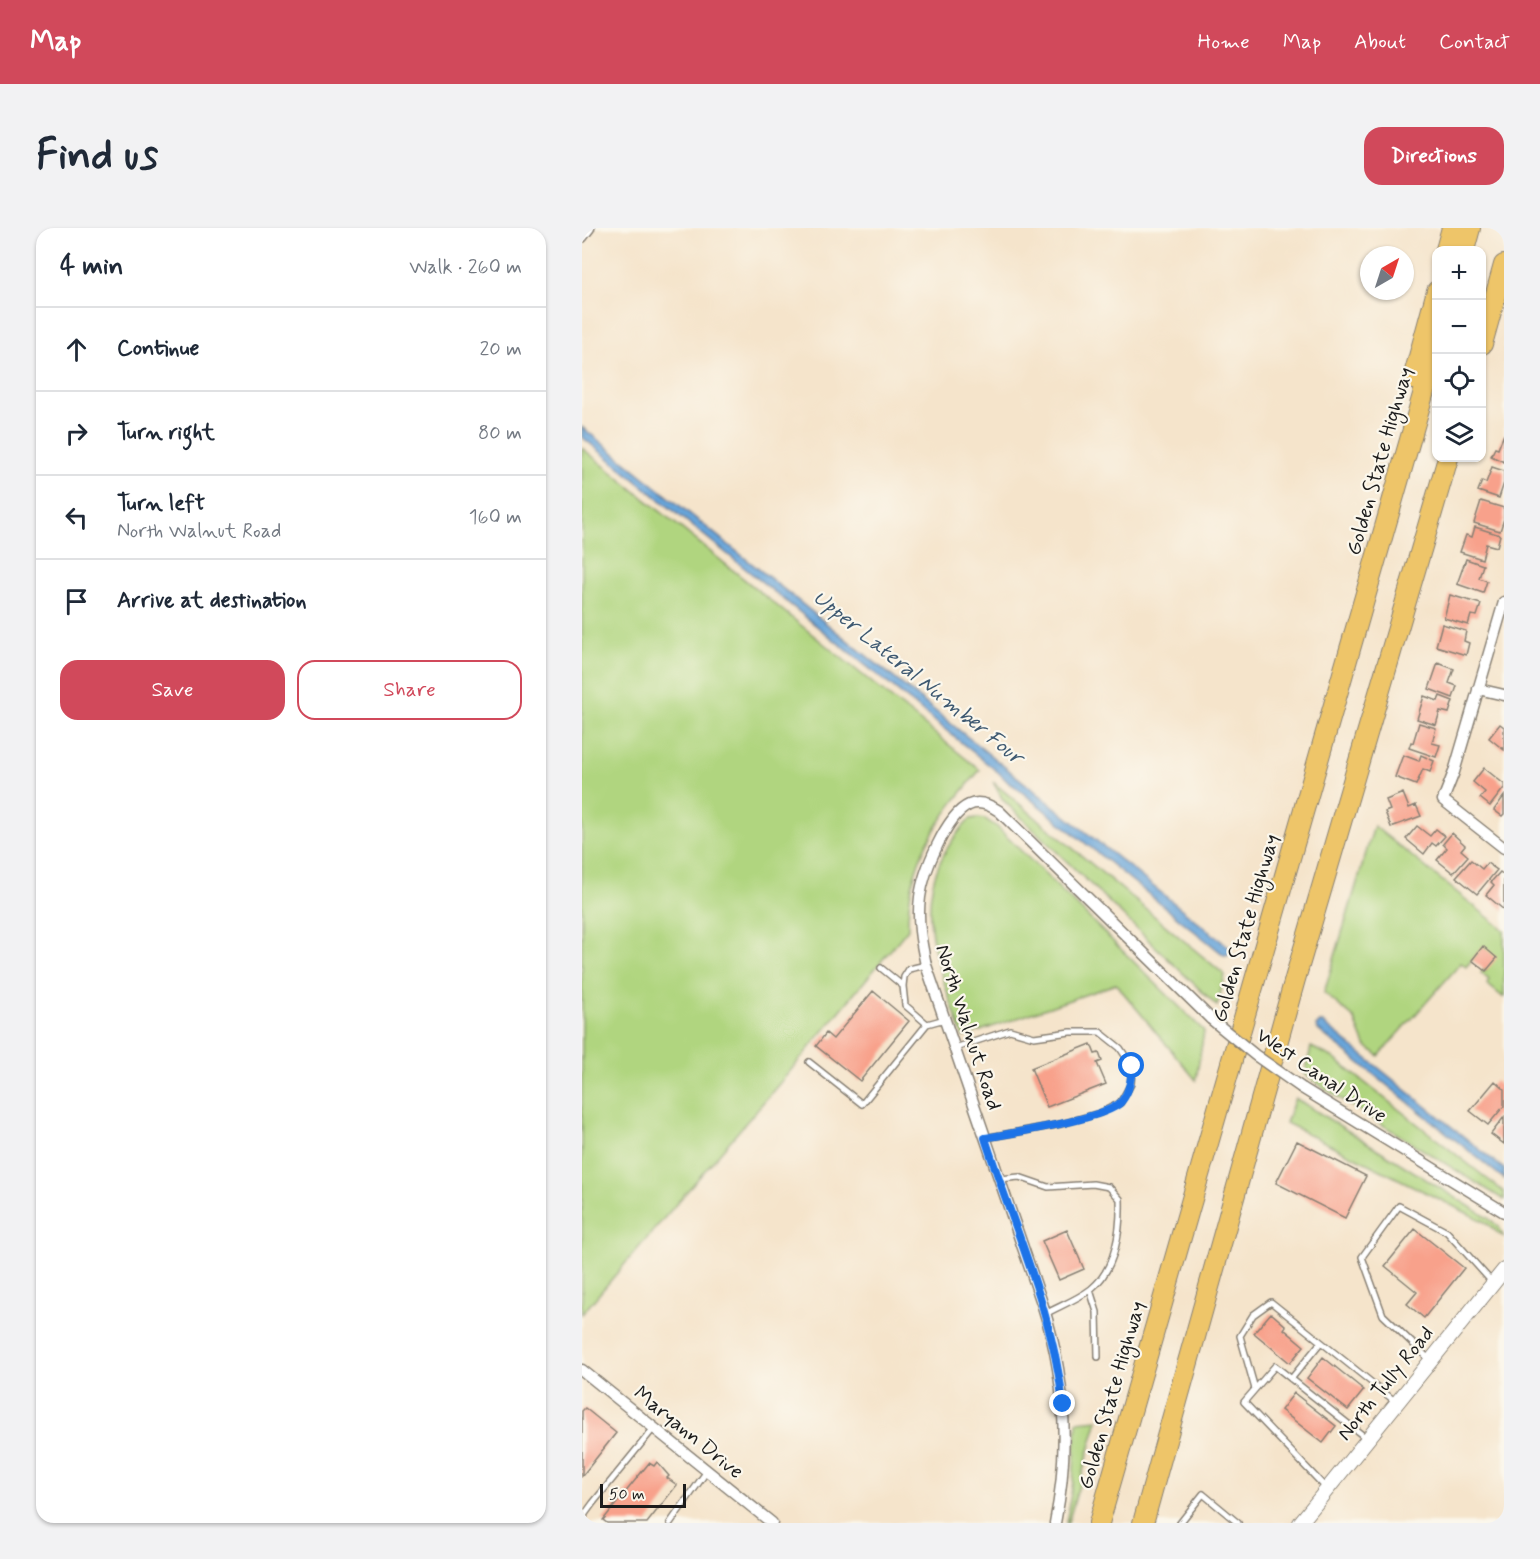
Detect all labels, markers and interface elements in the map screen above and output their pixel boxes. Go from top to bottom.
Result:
text: Map [30,24,81,61]
text: Home [1198,28,1250,56]
text: Map [1283,28,1321,56]
text: About [1354,28,1406,56]
text: Contact [1439,28,1510,56]
button: Directions [1364,127,1504,185]
text: Find us [36,129,158,184]
north arrow [1360,246,1414,300]
map controls [1432,246,1486,462]
button: + [1432,246,1486,300]
text: 4 min [60,250,123,284]
text: Walk · 260 m [409,254,522,281]
button: − [1432,300,1486,354]
icon: ahead [60,333,93,366]
text: Continue [117,335,199,363]
text: 20 m [479,336,522,363]
button: locate [1432,354,1486,408]
street label: Golden State Highway [1340,364,1421,559]
button: layers [1432,408,1486,462]
icon: right [60,417,93,450]
text: Turn right [117,419,215,447]
text: 80 m [478,420,522,447]
text: Turn left [117,490,205,518]
icon: left [60,501,93,534]
text: 160 m [469,504,522,531]
text: North Walnut Road [117,518,281,545]
water label: Upper Lateral Number Four [807,584,1031,773]
icon: arrive [60,585,93,618]
text: Arrive at destination [117,587,307,615]
button: Save [60,660,285,720]
button: Share [297,660,522,720]
street label: Golden State Highway [1206,831,1287,1026]
street label: North Walnut Road [928,941,1008,1114]
street label: West Canal Drive [1251,1022,1392,1130]
route start [1118,1052,1144,1078]
street label: Golden State Highway [1072,1298,1153,1493]
street label: North Tully Road [1331,1321,1441,1447]
street label: Maryann Drive [628,1380,749,1486]
route end [1049,1390,1075,1416]
scale bar [600,1481,686,1508]
text: 50 m [609,1484,645,1505]

